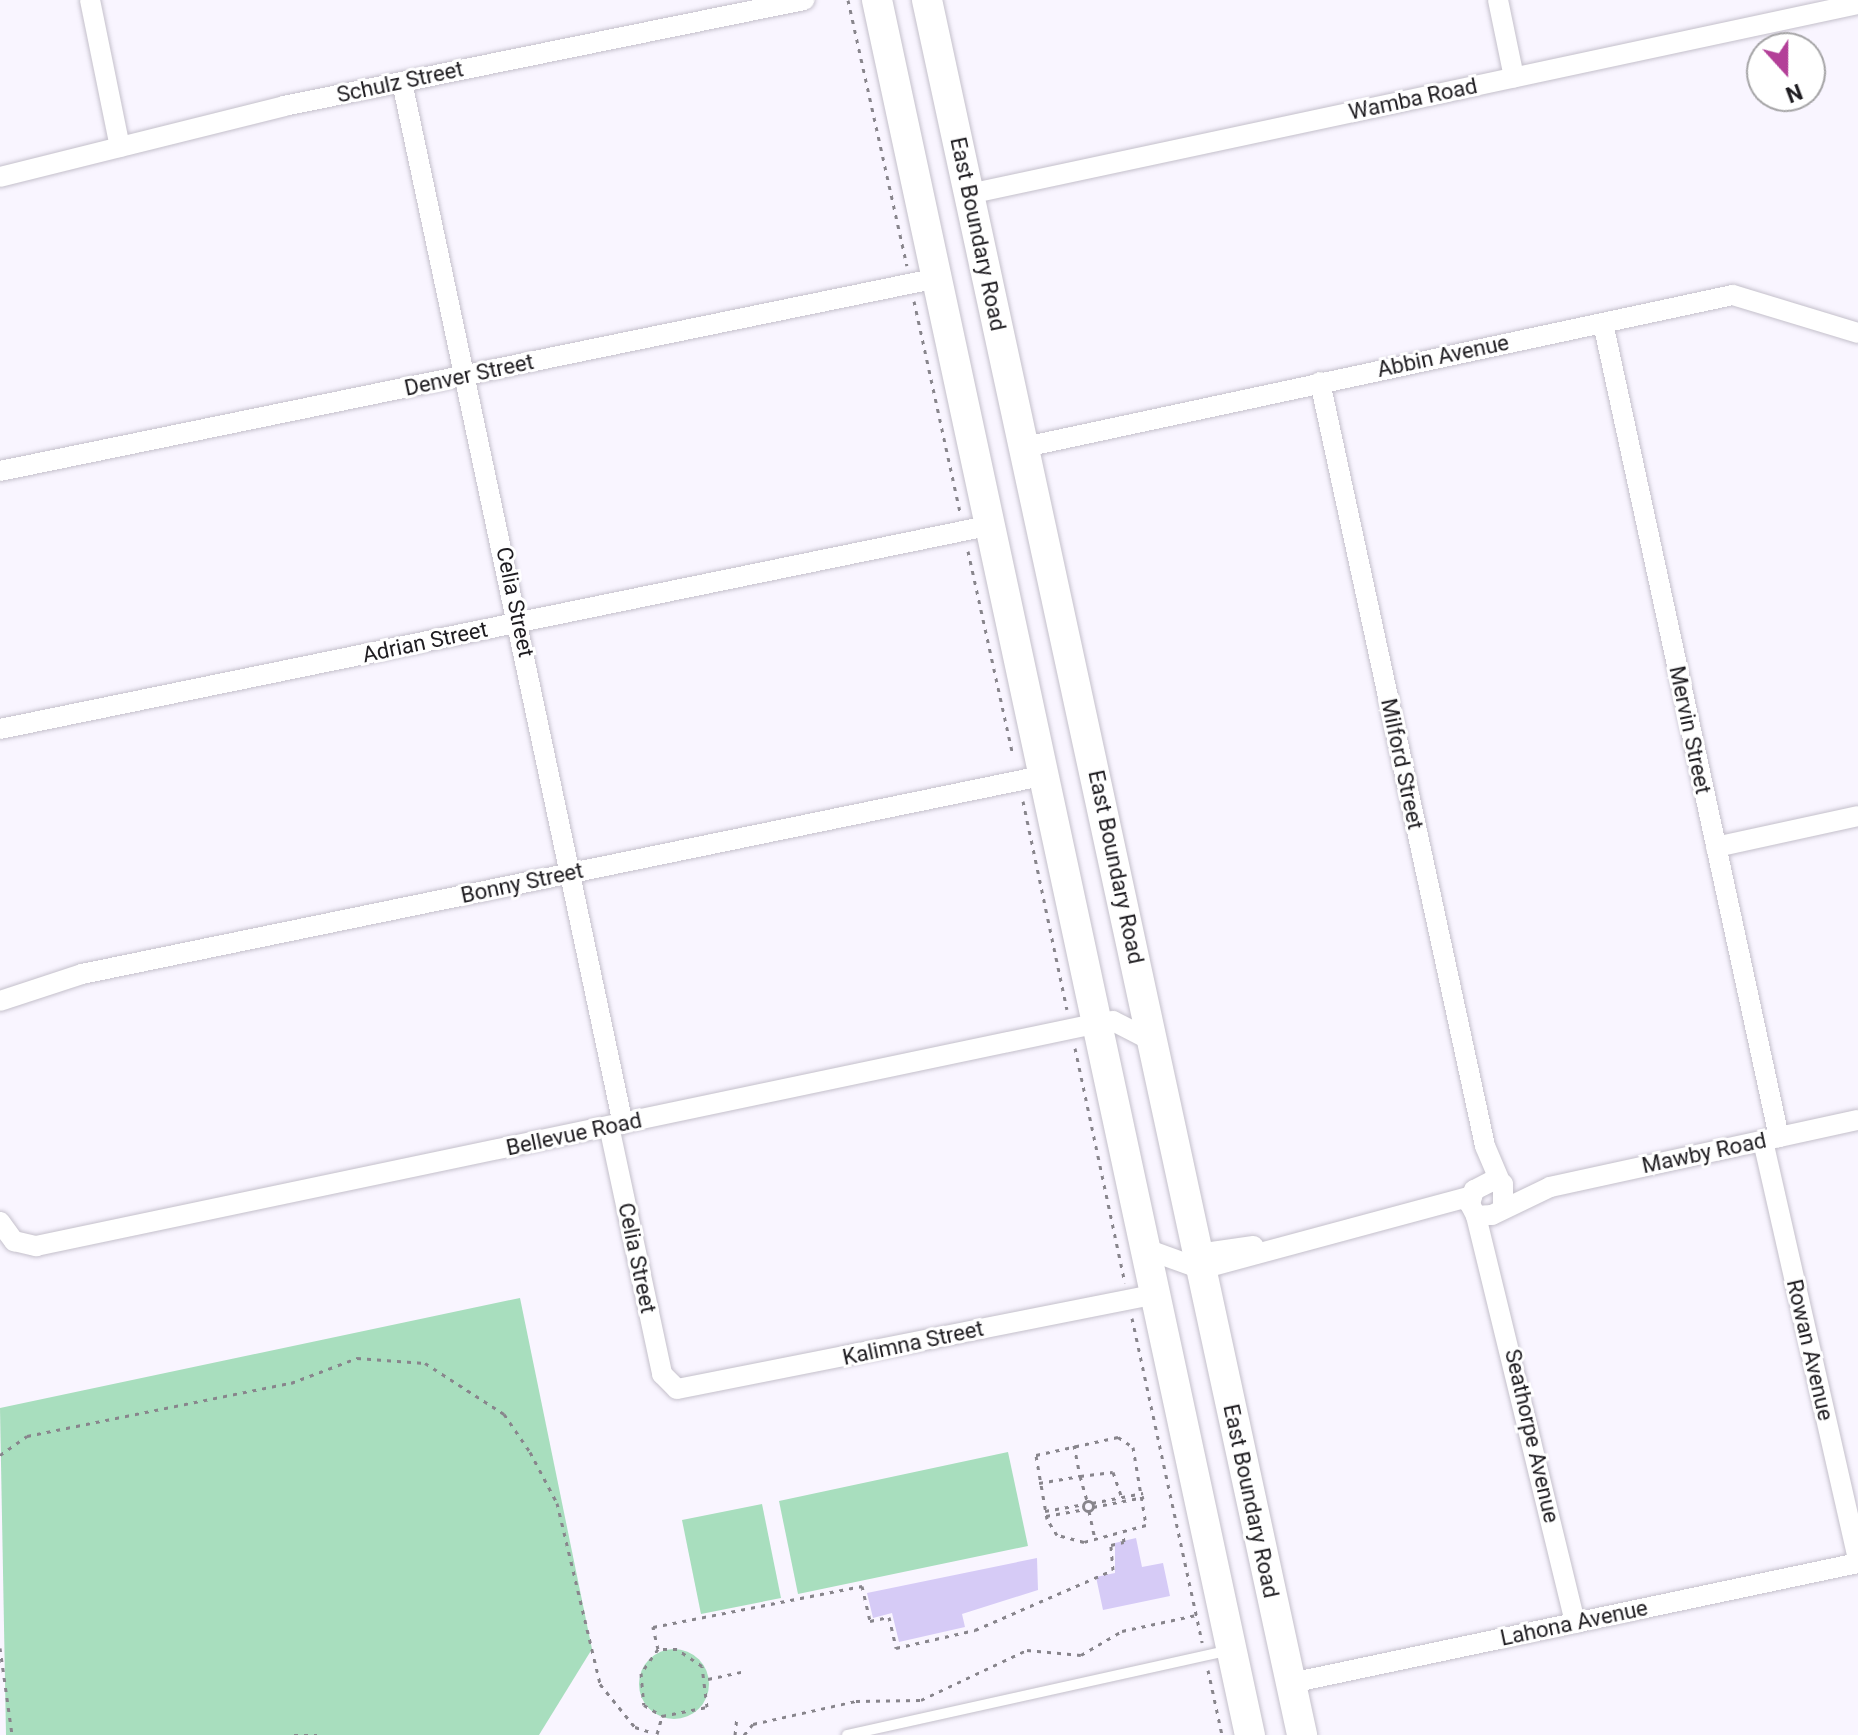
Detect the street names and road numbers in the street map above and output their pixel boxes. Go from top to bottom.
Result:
street label: Schulz Street [334,56,466,108]
street label: Wamba Road [1346,73,1480,125]
street label: East Boundary Road [945,135,1011,333]
street label: Abbin Avenue [1375,329,1511,383]
street label: Denver Street [402,348,536,402]
street label: Celia Street [490,544,540,660]
street label: Adrian Street [360,616,490,668]
street label: Mervin Street [1664,664,1716,796]
street label: Milford Street [1375,696,1429,832]
street label: East Boundary Road [1083,768,1149,966]
street label: Bonny Street [458,857,586,909]
street label: Bellevue Road [504,1107,644,1161]
street label: Mawby Road [1639,1127,1769,1179]
street label: Celia Street [612,1200,662,1316]
street label: Rowan Avenue [1781,1277,1839,1423]
street label: Kalimna Street [840,1315,986,1371]
street label: Seathorpe Avenue [1499,1347,1565,1525]
street label: East Boundary Road [1218,1402,1284,1600]
street label: Lahona Avenue [1498,1594,1650,1652]

